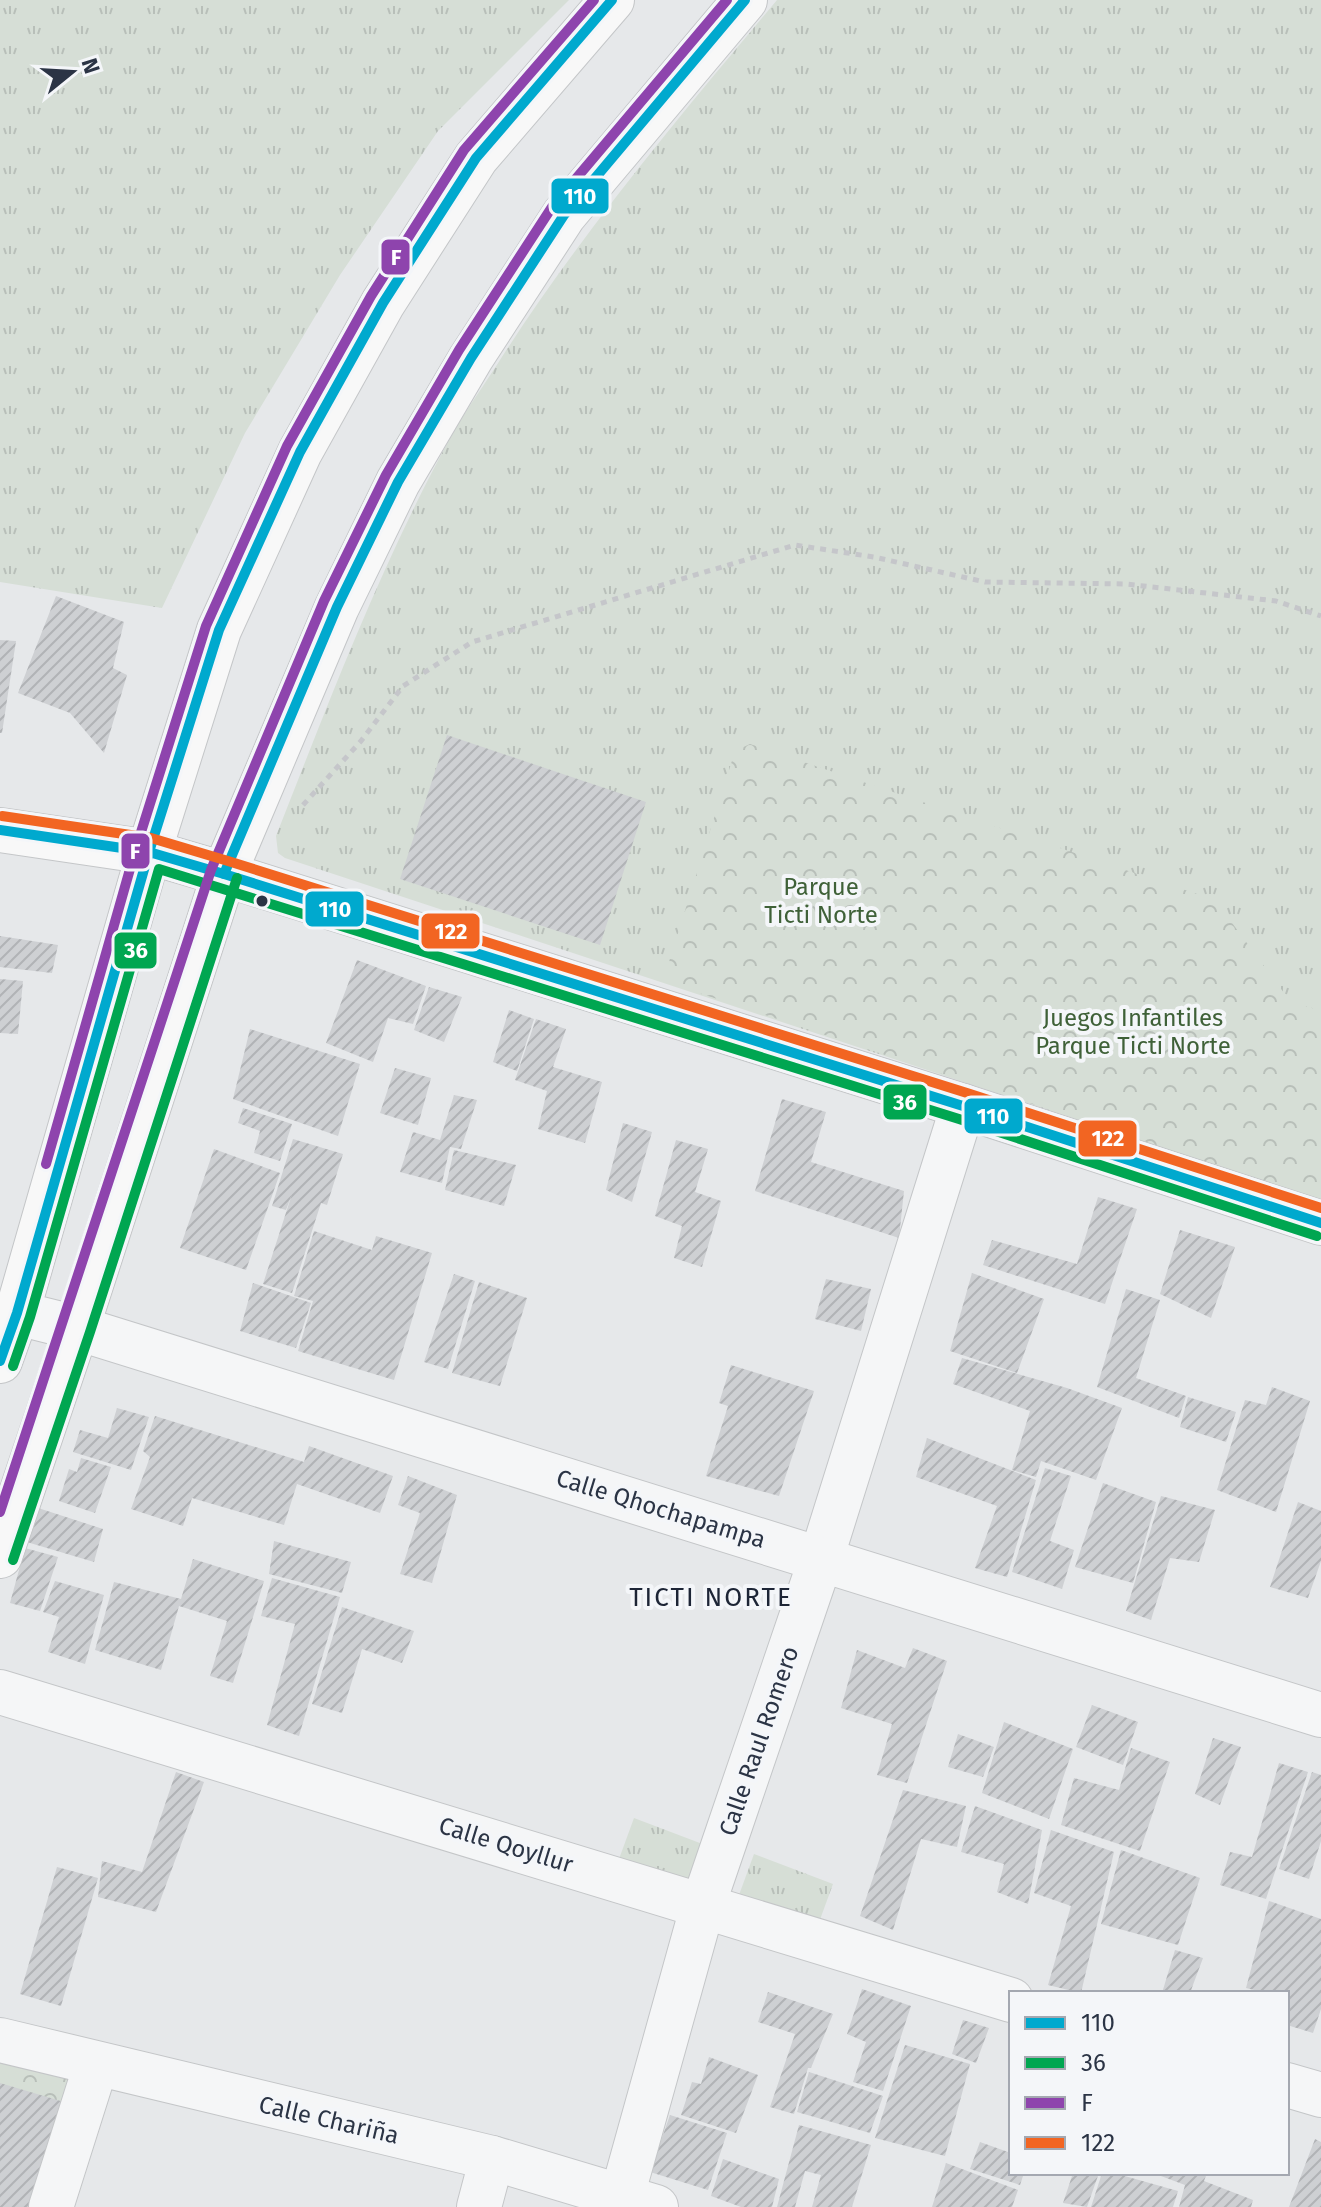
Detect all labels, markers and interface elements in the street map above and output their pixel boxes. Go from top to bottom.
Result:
north arrow [32,32,112,112]
text: N [75,55,106,77]
line badge: 110 [550,177,610,215]
text: 110 [564,183,597,210]
line badge: F [380,238,411,276]
text: F [391,244,402,271]
line badge: F [120,832,151,870]
text: F [130,838,141,865]
park label: Parque Ticti Norte [764,873,878,929]
line badge: 110 [304,890,365,928]
unlabelled marker [254,893,270,909]
text: 110 [319,896,352,923]
line badge: 122 [420,912,481,950]
text: 122 [435,918,467,945]
line badge: 36 [113,931,158,970]
text: 36 [123,937,148,964]
park label: Juegos Infantiles Parque Ticti Norte [1035,1004,1231,1060]
line badge: 36 [882,1083,928,1121]
text: 36 [892,1089,917,1116]
line badge: 110 [963,1097,1024,1135]
text: 110 [977,1103,1010,1130]
line badge: 122 [1077,1119,1138,1158]
text: 122 [1092,1125,1124,1152]
street label: Calle Qhochapampa [553,1464,769,1554]
district label: TICTI NORTE [629,1582,793,1613]
street label: Calle Raul Romero [713,1643,805,1839]
street label: Calle Qoyllur [435,1811,577,1879]
legend [1009,1991,1289,2175]
text: 110 [1081,2009,1115,2037]
text: 36 [1081,2049,1106,2077]
text: F [1081,2089,1093,2117]
street label: Calle Chariña [256,2090,402,2150]
text: 122 [1081,2129,1115,2157]

